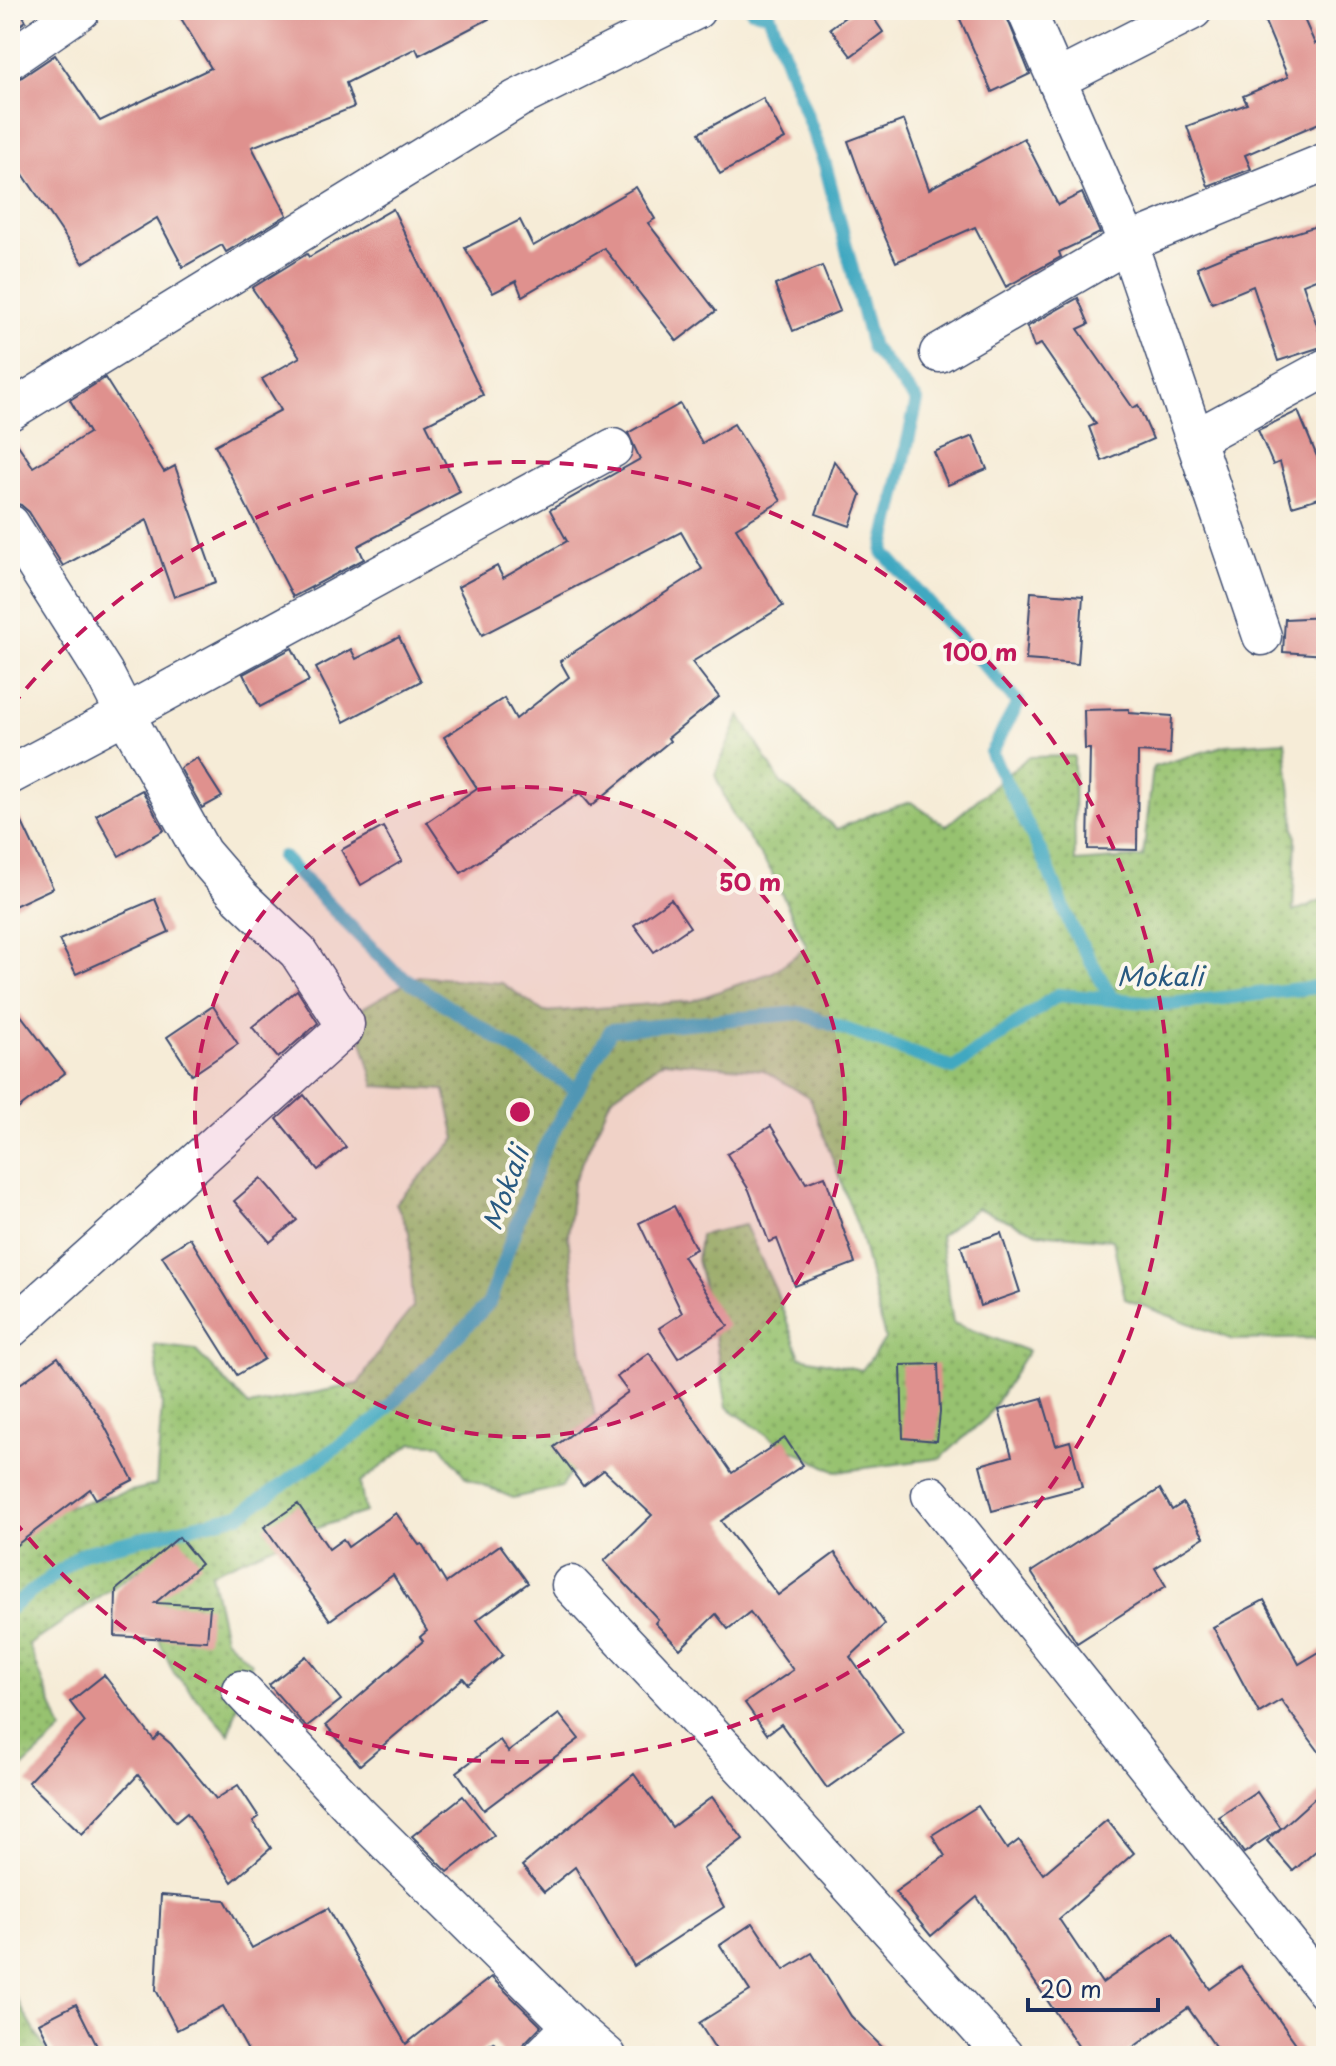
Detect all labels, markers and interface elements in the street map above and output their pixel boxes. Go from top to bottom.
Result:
text: 100 m [943,633,1017,669]
text: 50 m [719,863,781,899]
water label: Mokali [1117,956,1207,995]
centre of rings [506,1098,534,1126]
water label: Mokali [472,1137,539,1235]
scale bar [1028,1962,1158,2012]
text: 20 m [1040,1970,1102,2006]

